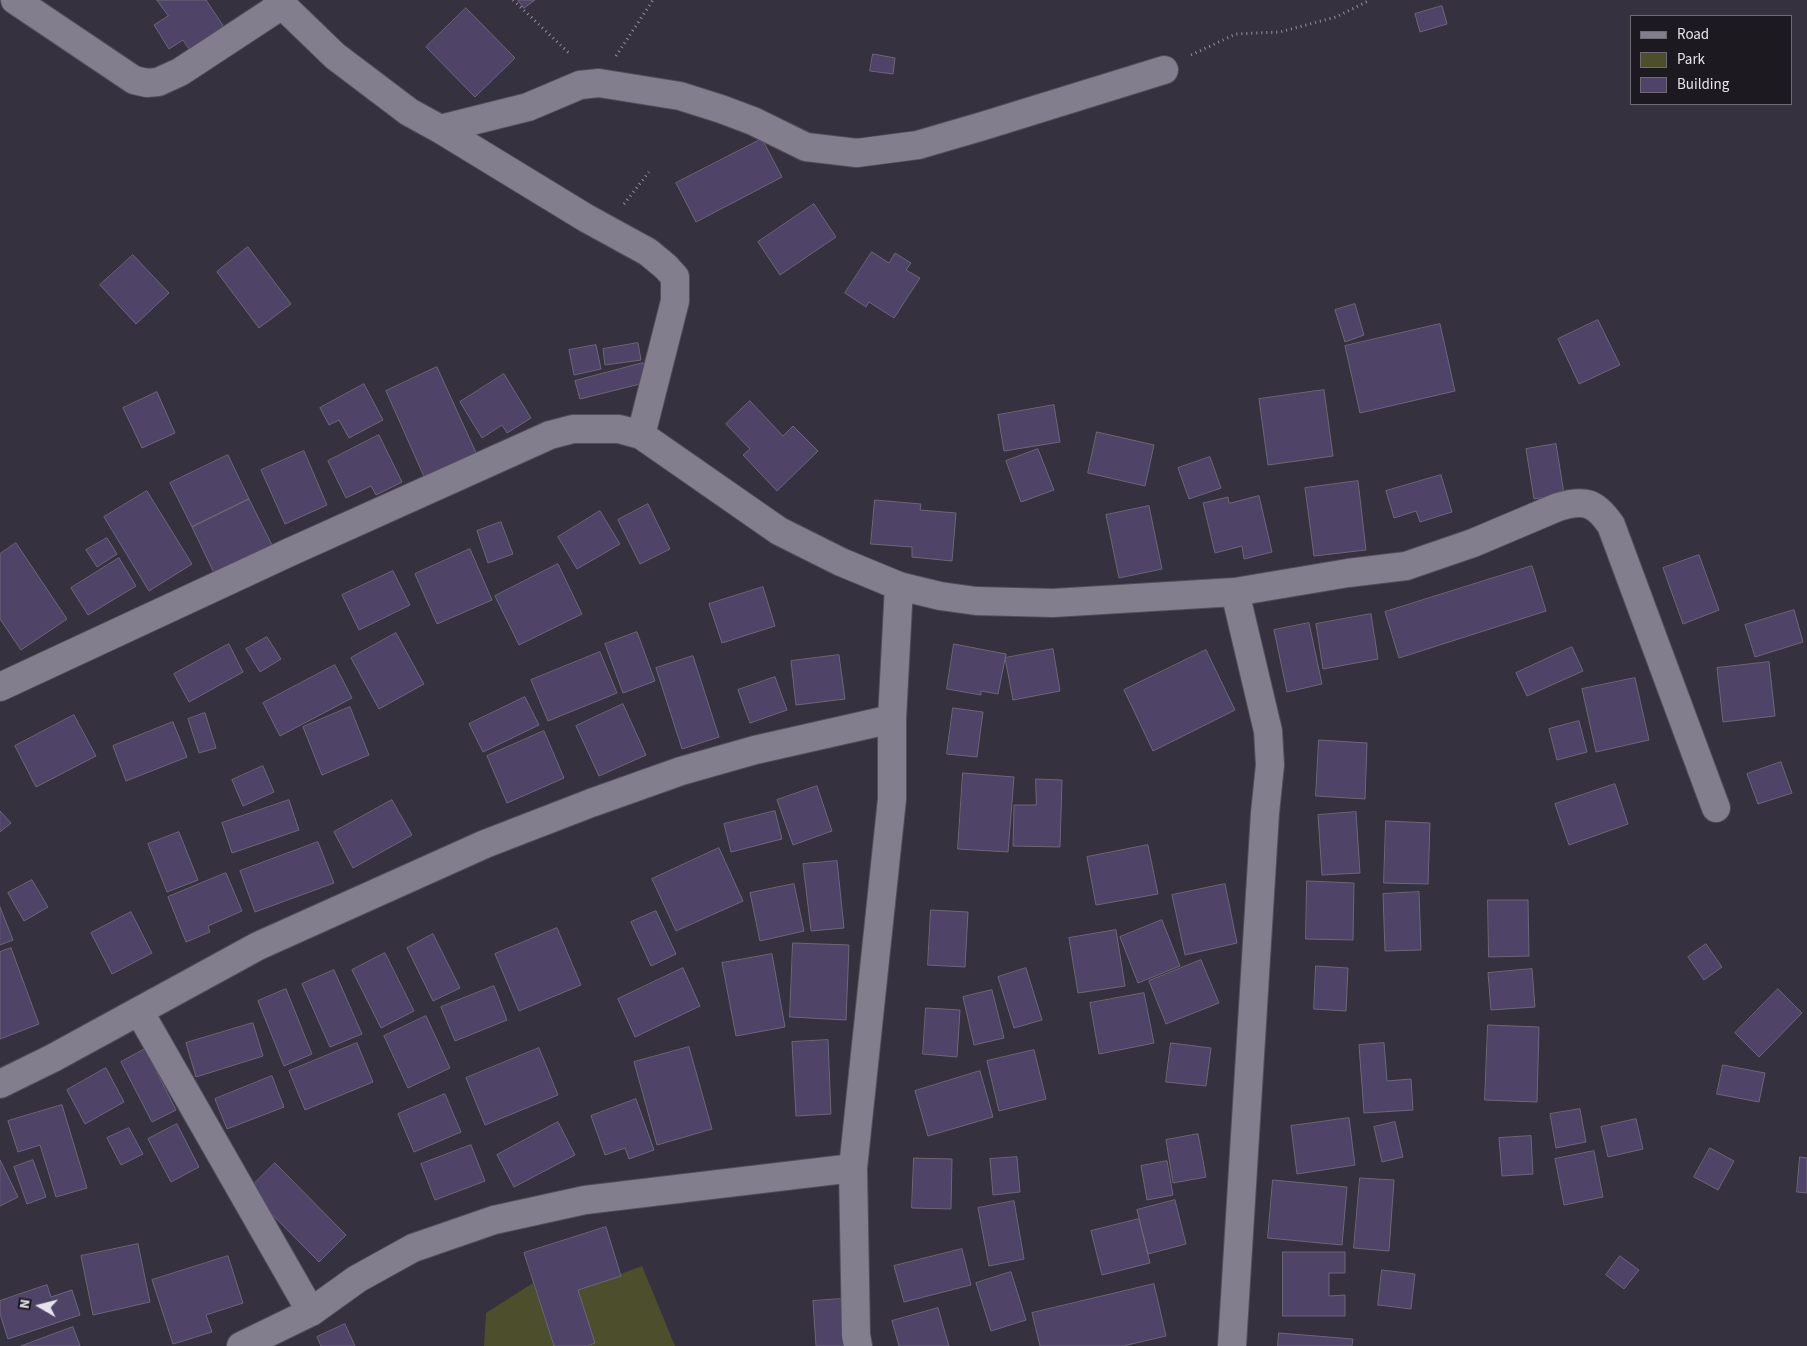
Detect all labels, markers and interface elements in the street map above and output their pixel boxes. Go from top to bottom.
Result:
legend [1630,15,1792,105]
text: Road [1677,24,1709,45]
text: Park [1677,49,1705,70]
text: Building [1677,74,1729,95]
north arrow [15,1281,65,1331]
text: N [15,1298,36,1310]

